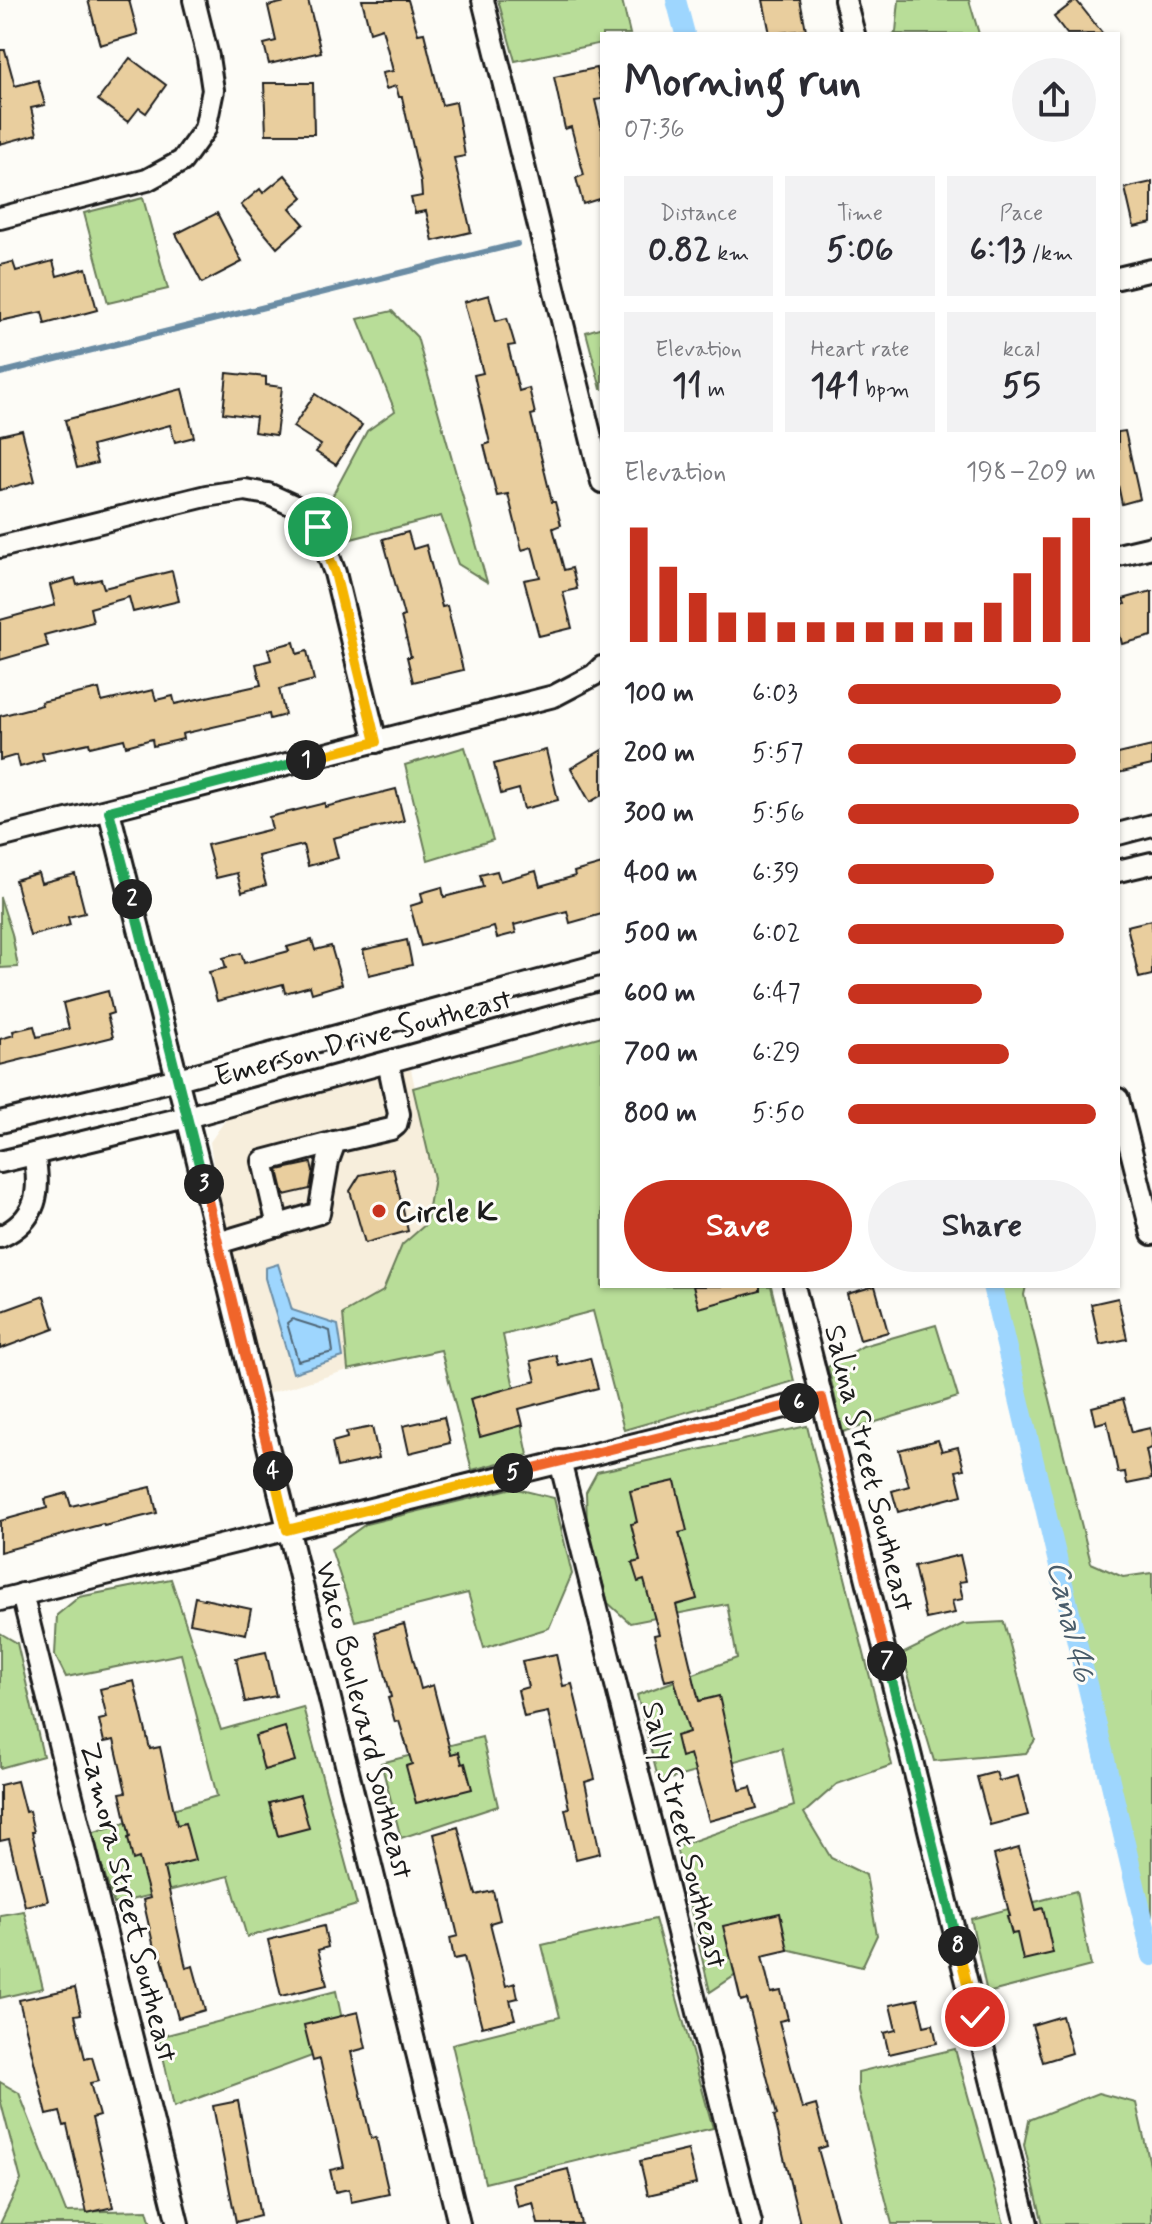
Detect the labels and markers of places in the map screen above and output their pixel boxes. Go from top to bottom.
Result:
pin [284,493,352,561]
pin: 1 [286,740,326,780]
pin: 2 [112,879,152,919]
pin: 3 [184,1164,224,1204]
place label: Circle K [395,1193,498,1232]
marker: Circle K [370,1202,388,1220]
pin: 6 [779,1383,819,1423]
pin: 4 [253,1451,293,1491]
pin: 5 [493,1453,533,1493]
pin: 7 [867,1641,907,1681]
pin: 8 [938,1926,978,1966]
pin [941,1983,1009,2051]

